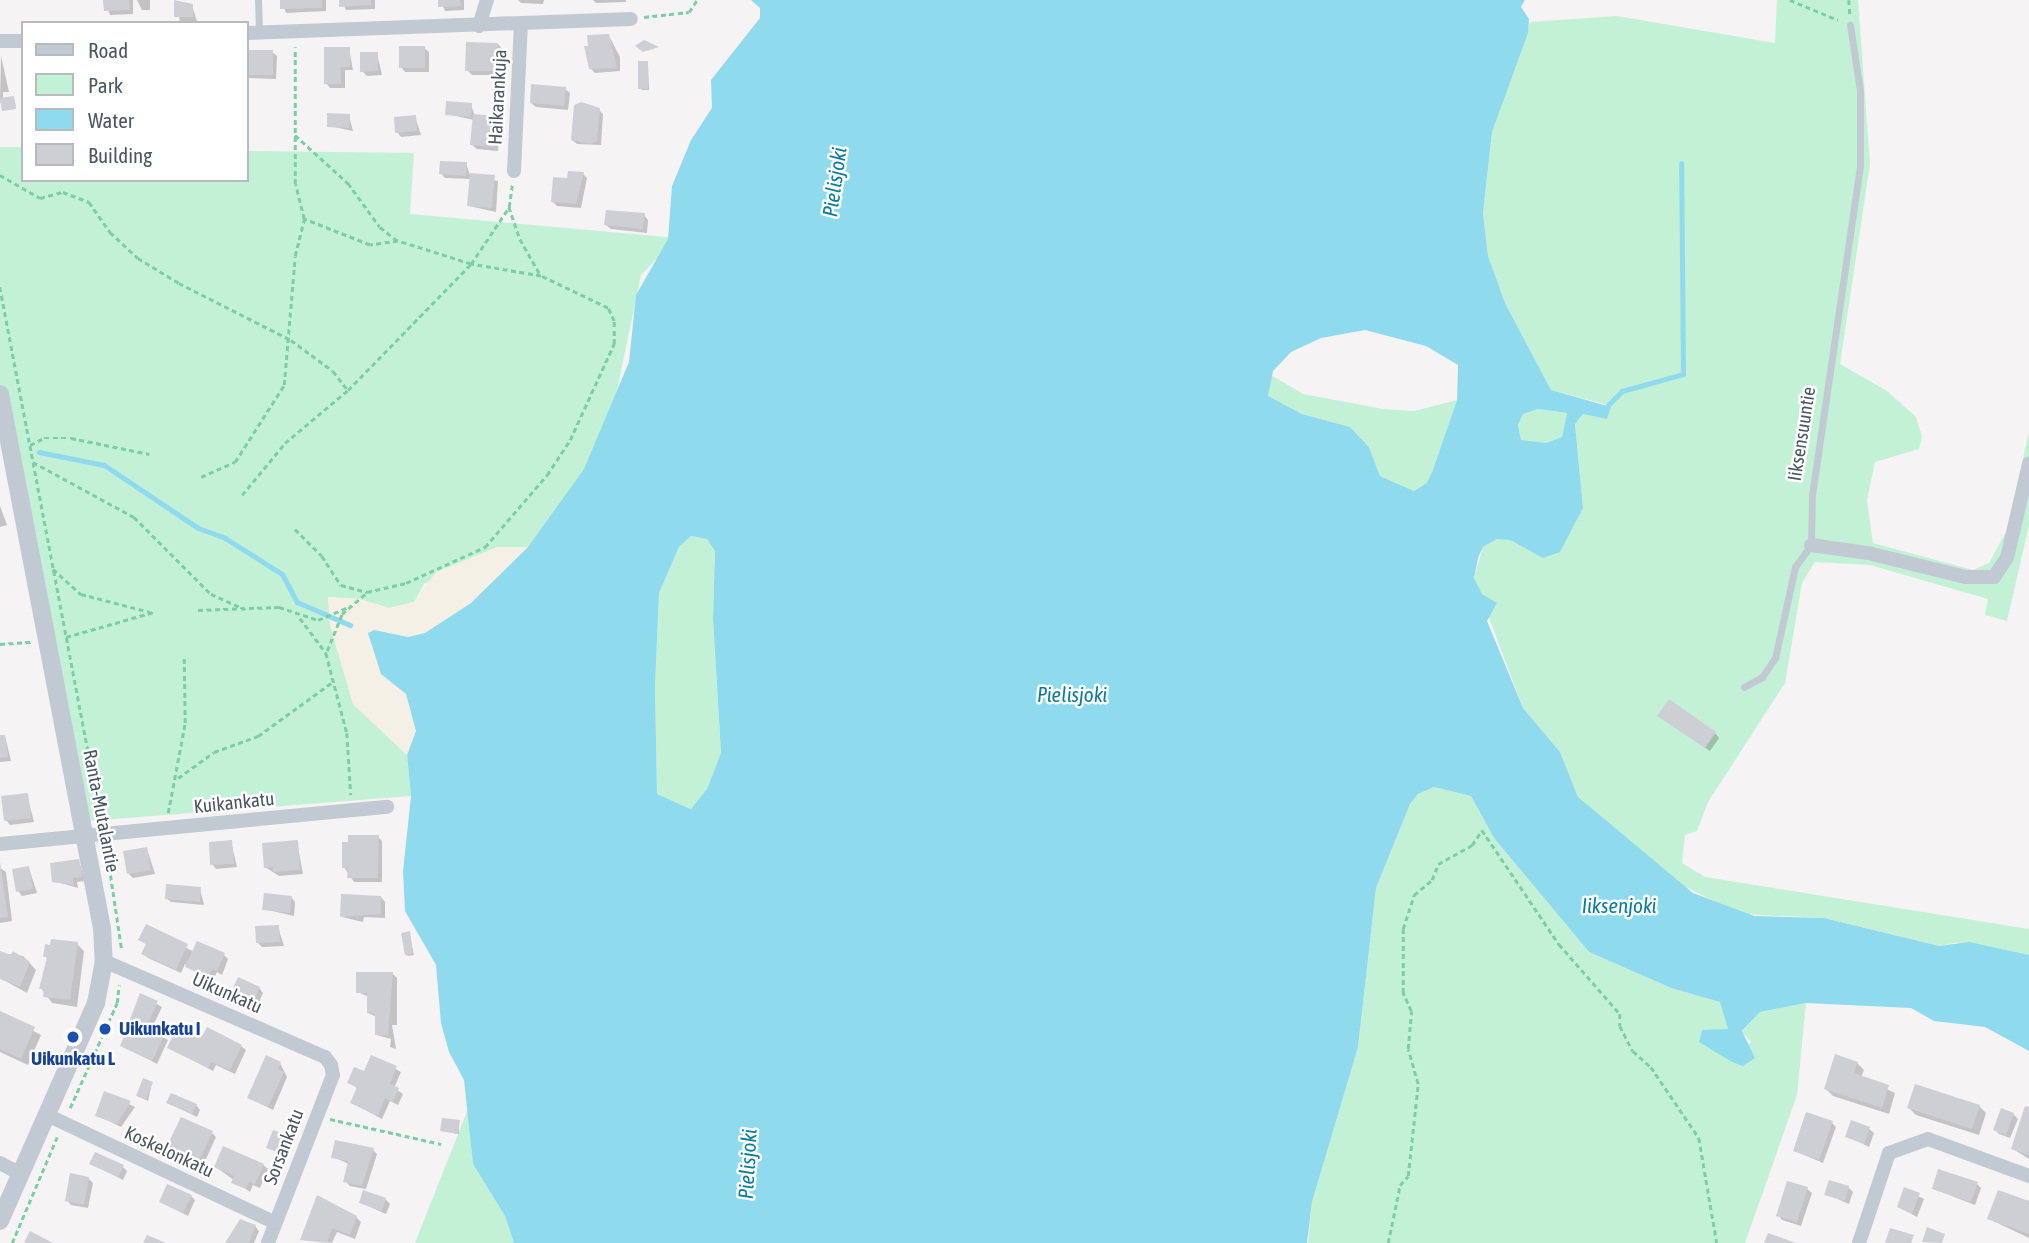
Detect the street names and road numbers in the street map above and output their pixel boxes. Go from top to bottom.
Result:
street label: Haikarankuja [484,49,512,145]
street label: Iiksensuuntie [1783,385,1821,483]
street label: Ranta-Mutalantie [78,748,124,874]
street label: Kuikankatu [193,787,275,819]
street label: Uikunkatu [188,968,266,1018]
street label: Sorsankatu [259,1106,309,1188]
street label: Koskelonkatu [121,1121,217,1183]

